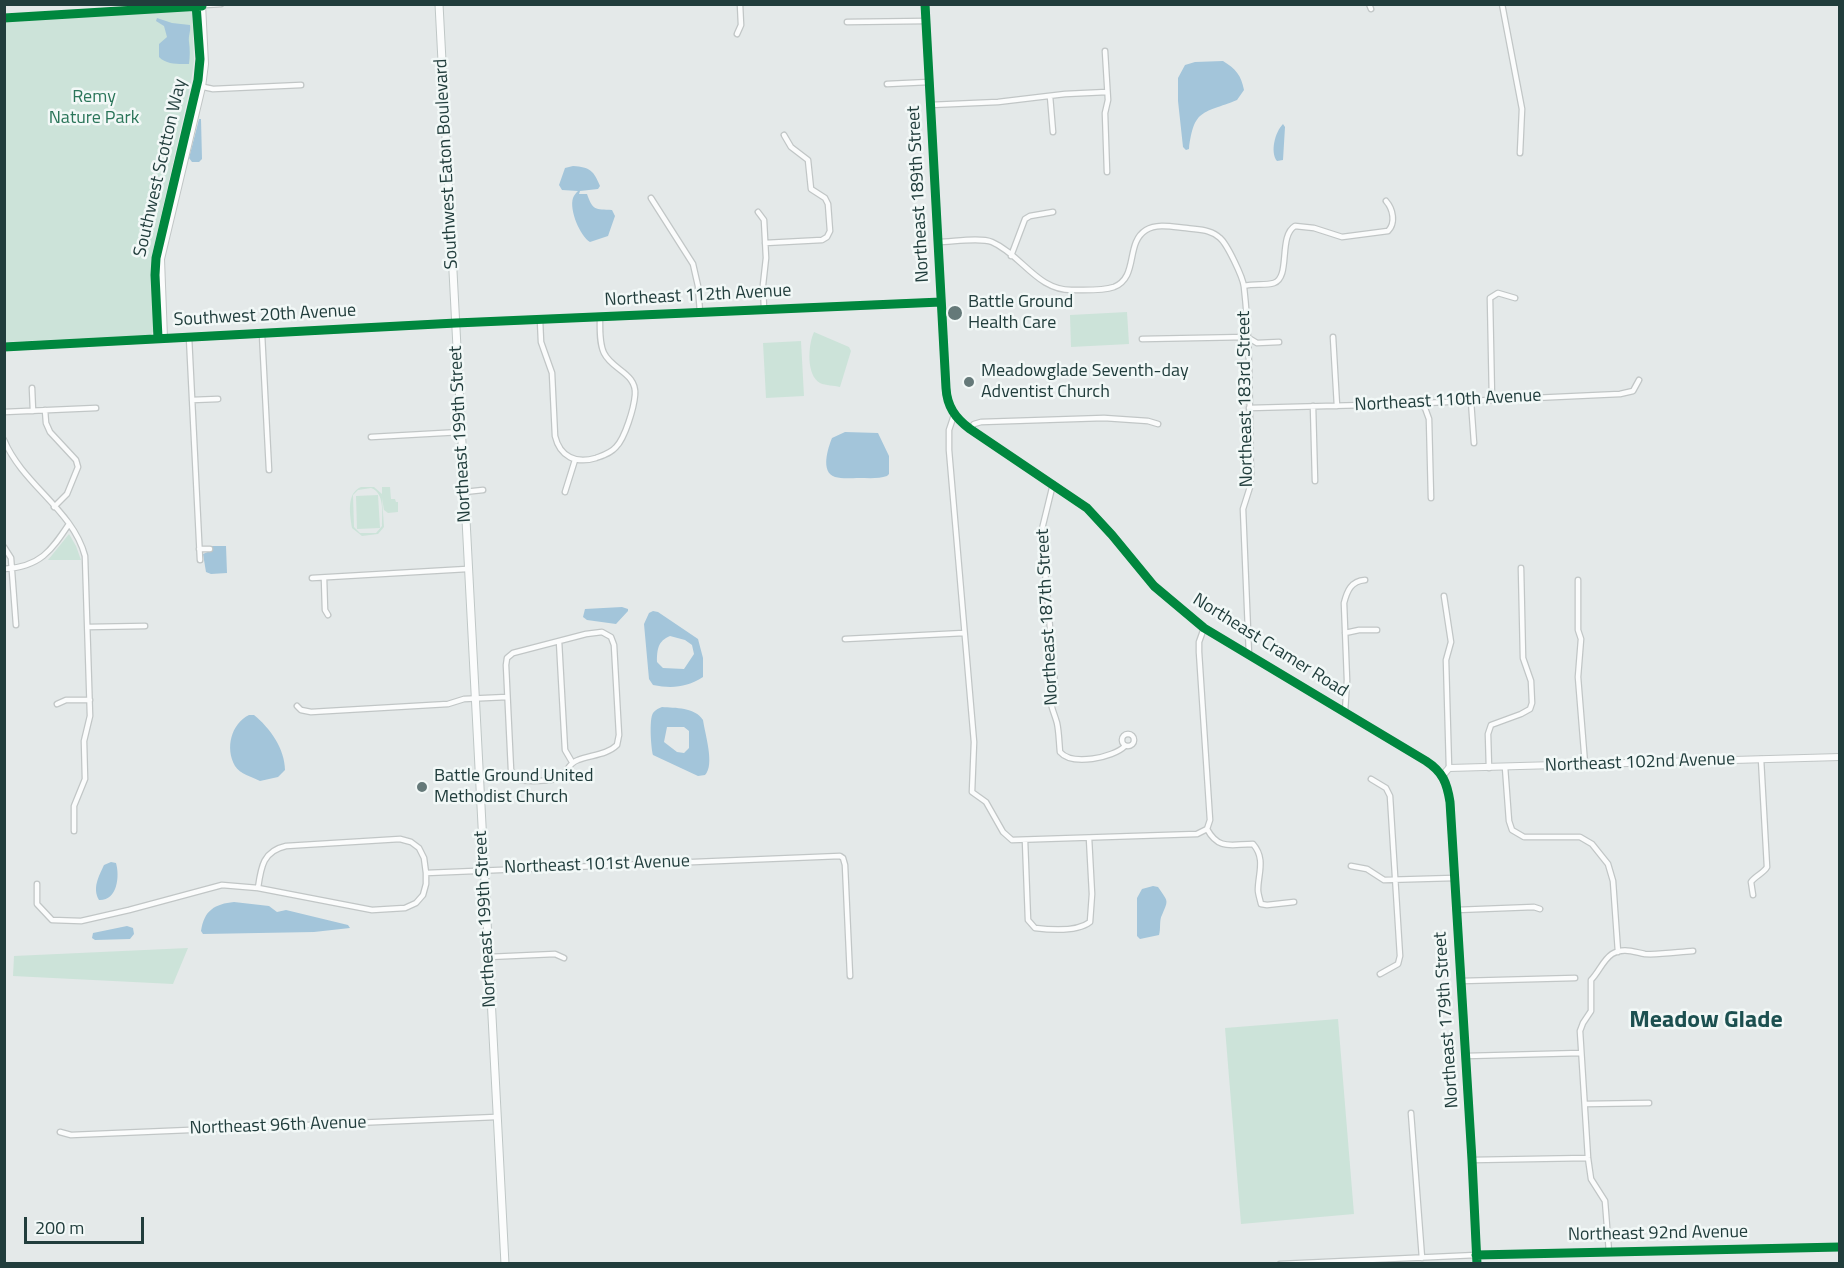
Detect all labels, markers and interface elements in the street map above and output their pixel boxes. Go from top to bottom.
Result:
street label: Southwest Eaton Boulevard [431,58,463,270]
street label: Southwest Scotton Way [130,77,192,259]
park label: Remy Nature Park [49,87,139,130]
street label: Northeast 189th Street [904,105,934,283]
street label: Northeast 112th Avenue [604,280,792,312]
place label: Battle Ground Health Care [968,292,1073,334]
street label: Southwest 20th Avenue [173,300,357,332]
marker: Battle Ground Health Care [946,304,964,322]
street label: Northeast 183rd Street [1234,310,1258,488]
street label: Northeast 199th Street [446,345,476,523]
place label: Meadowglade Seventh-day Adventist Church [981,361,1189,404]
marker: Meadowglade Seventh-day Adventist Church [962,375,976,389]
street label: Northeast 110th Avenue [1354,385,1542,417]
street label: Northeast 187th Street [1033,528,1063,706]
street label: Northeast Cramer Road [1188,589,1352,703]
street label: Northeast 102nd Avenue [1545,749,1735,777]
place label: Battle Ground United Methodist Church [434,766,593,808]
marker: Battle Ground United Methodist Church [415,780,429,794]
street label: Northeast 199th Street [471,830,501,1008]
street label: Northeast 101st Avenue [504,851,690,879]
street label: Northeast 179th Street [1430,931,1464,1109]
district label: Meadow Glade [1629,1007,1783,1035]
street label: Northeast 96th Avenue [189,1112,367,1140]
scale bar [27,1205,147,1243]
text: 200 m [35,1214,84,1241]
street label: Northeast 92nd Avenue [1568,1222,1748,1246]

